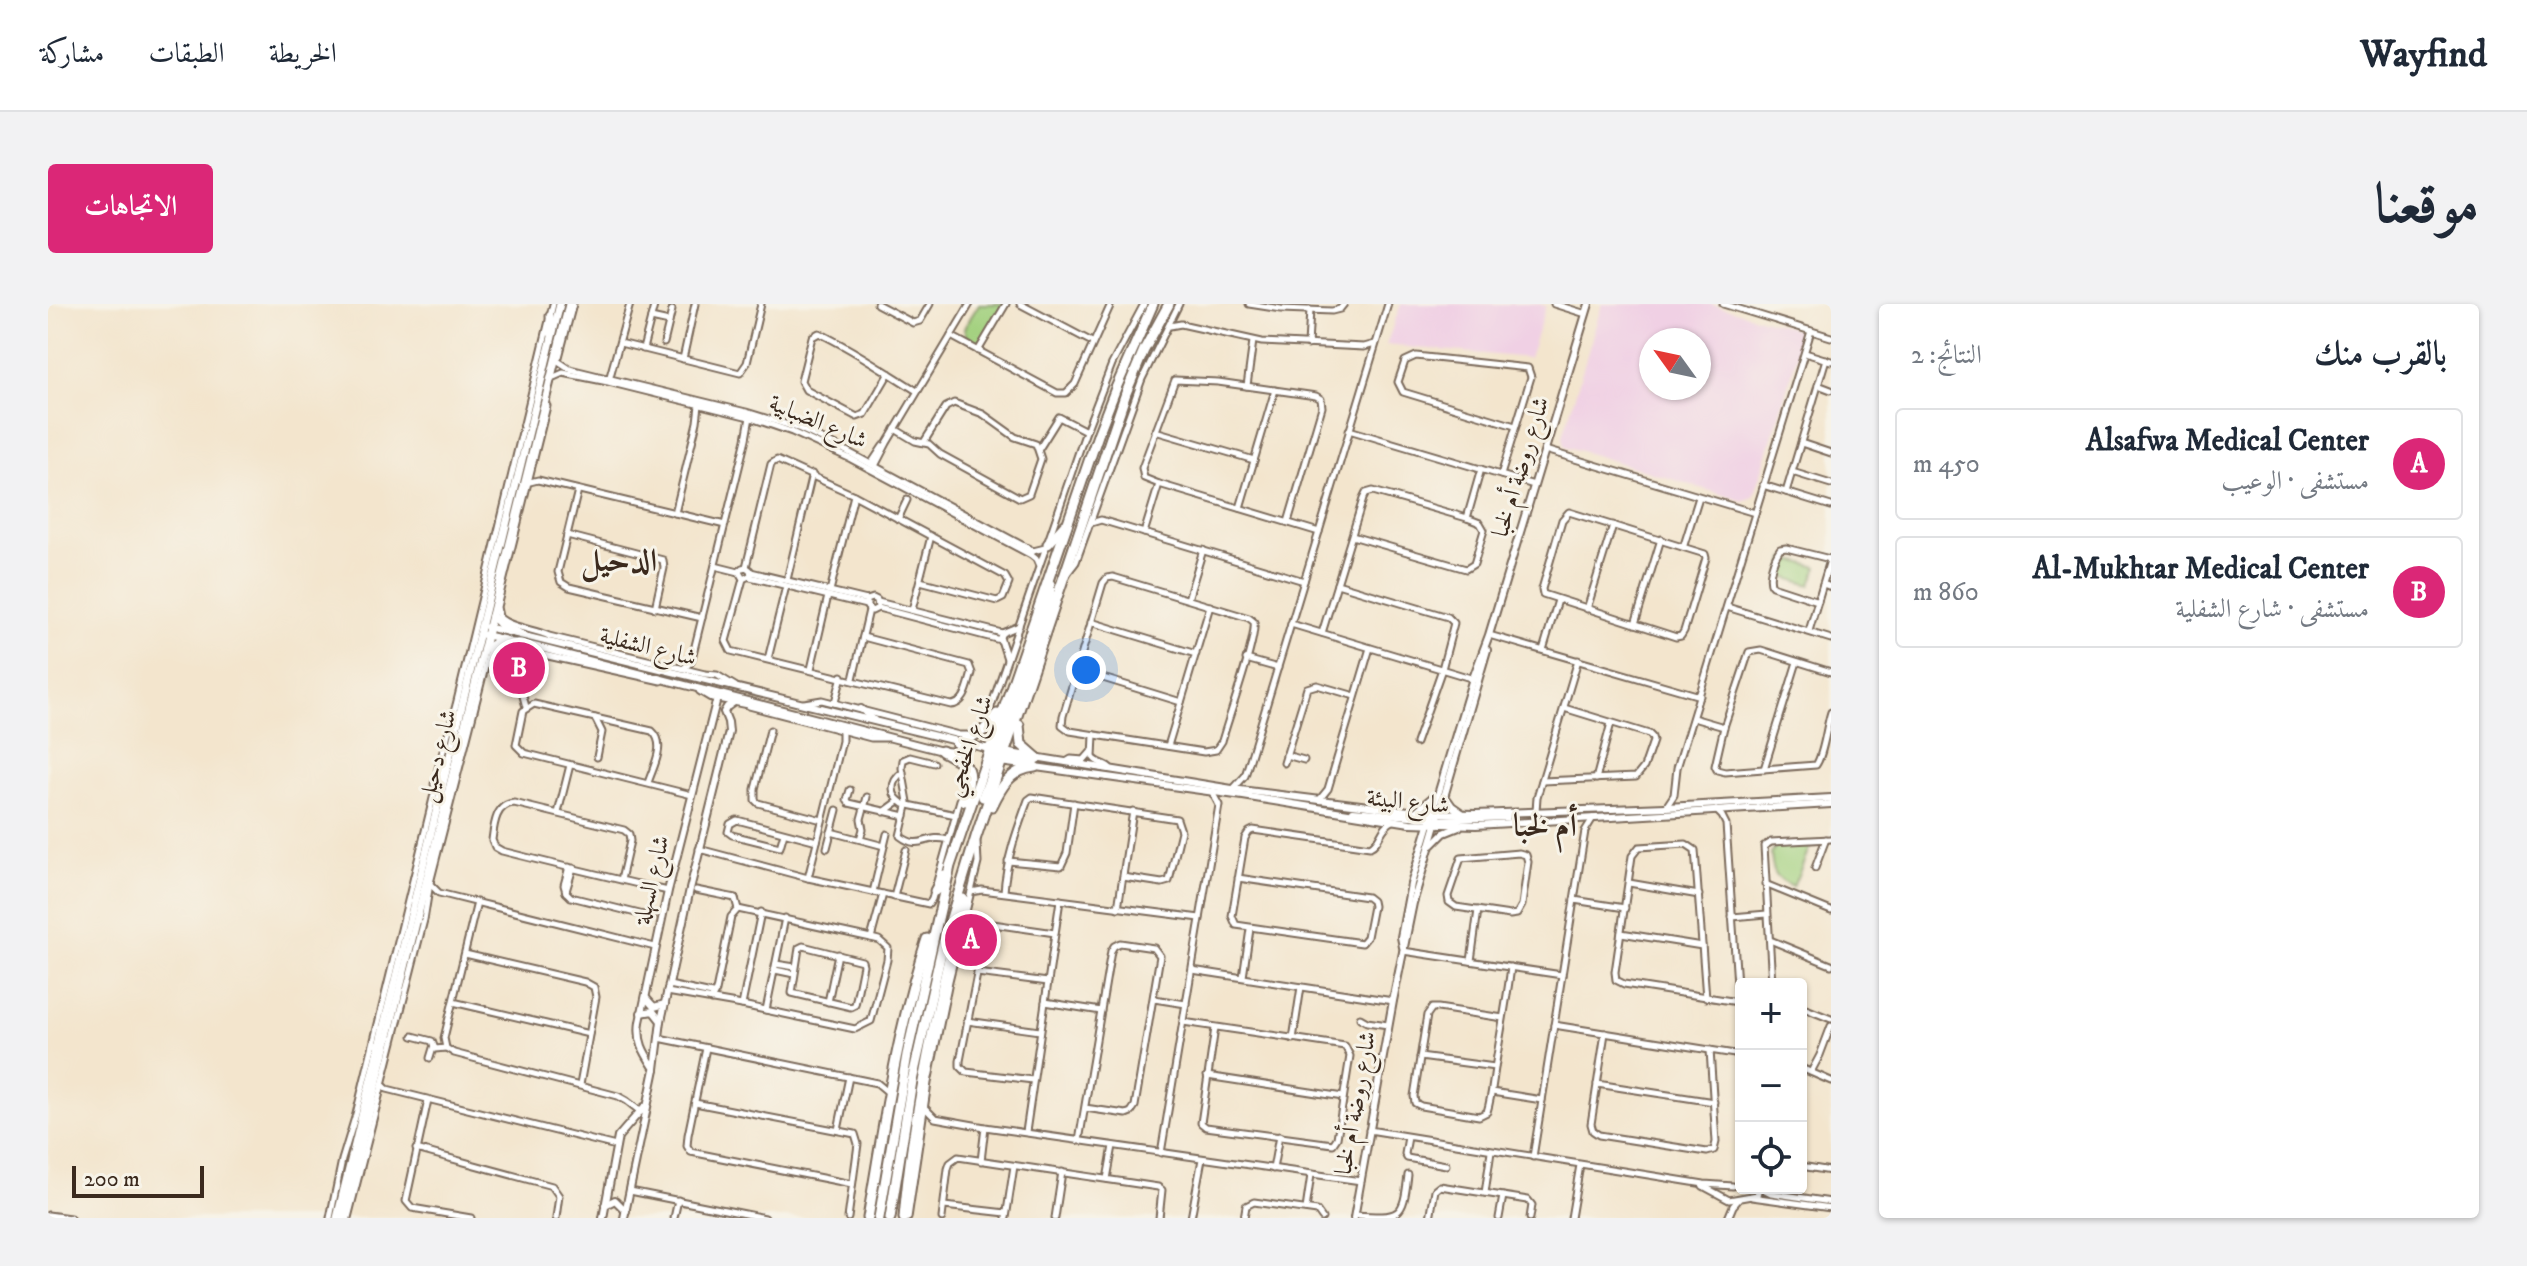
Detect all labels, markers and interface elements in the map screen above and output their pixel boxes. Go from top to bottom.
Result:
text: Wayfind [2360,31,2487,79]
text: مشاركة [40,36,104,71]
text: الطبقات [148,36,225,71]
text: الخريطة [269,36,337,71]
button: الاتجاهات [48,164,213,253]
text: موقعنا [2374,171,2479,241]
north arrow [1639,328,1711,400]
text: بالقرب منك [2314,333,2447,375]
text: النتائج: 2 [1911,339,1982,372]
street label: شارع الضبابية [763,388,872,460]
street label: شارع روضة أم لخبا [1483,392,1561,542]
text: Alsafwa Medical Center [2086,423,2369,460]
text: 450 m [1913,448,1980,481]
text: A [2411,448,2427,481]
text: مستشفى · الوعيب [2221,465,2369,498]
district label: الدحيل [581,542,657,583]
text: Al-Mukhtar Medical Center [2033,551,2369,588]
text: 860 m [1913,576,1979,609]
text: B [2411,576,2427,609]
text: مستشفى · شارع الشفلية [2175,593,2369,626]
street label: شارع الشفلية [596,621,699,677]
pin: B [493,638,545,698]
your location [1066,650,1106,690]
street label: شارع الخفجي [938,692,1007,803]
street label: شارع دحيل [412,706,468,807]
street label: شارع البيئة [1365,783,1451,825]
district label: أم لخبا [1513,803,1578,853]
street label: شارع السهلة [627,833,681,929]
pin: A [945,910,997,970]
map controls [1735,978,1807,1194]
button: + [1735,978,1807,1050]
street label: شارع روضة أم لخبا [1326,1028,1388,1178]
button: − [1735,1050,1807,1122]
button: locate [1735,1122,1807,1194]
scale bar [72,1162,204,1198]
text: 200 m [84,1166,140,1193]

